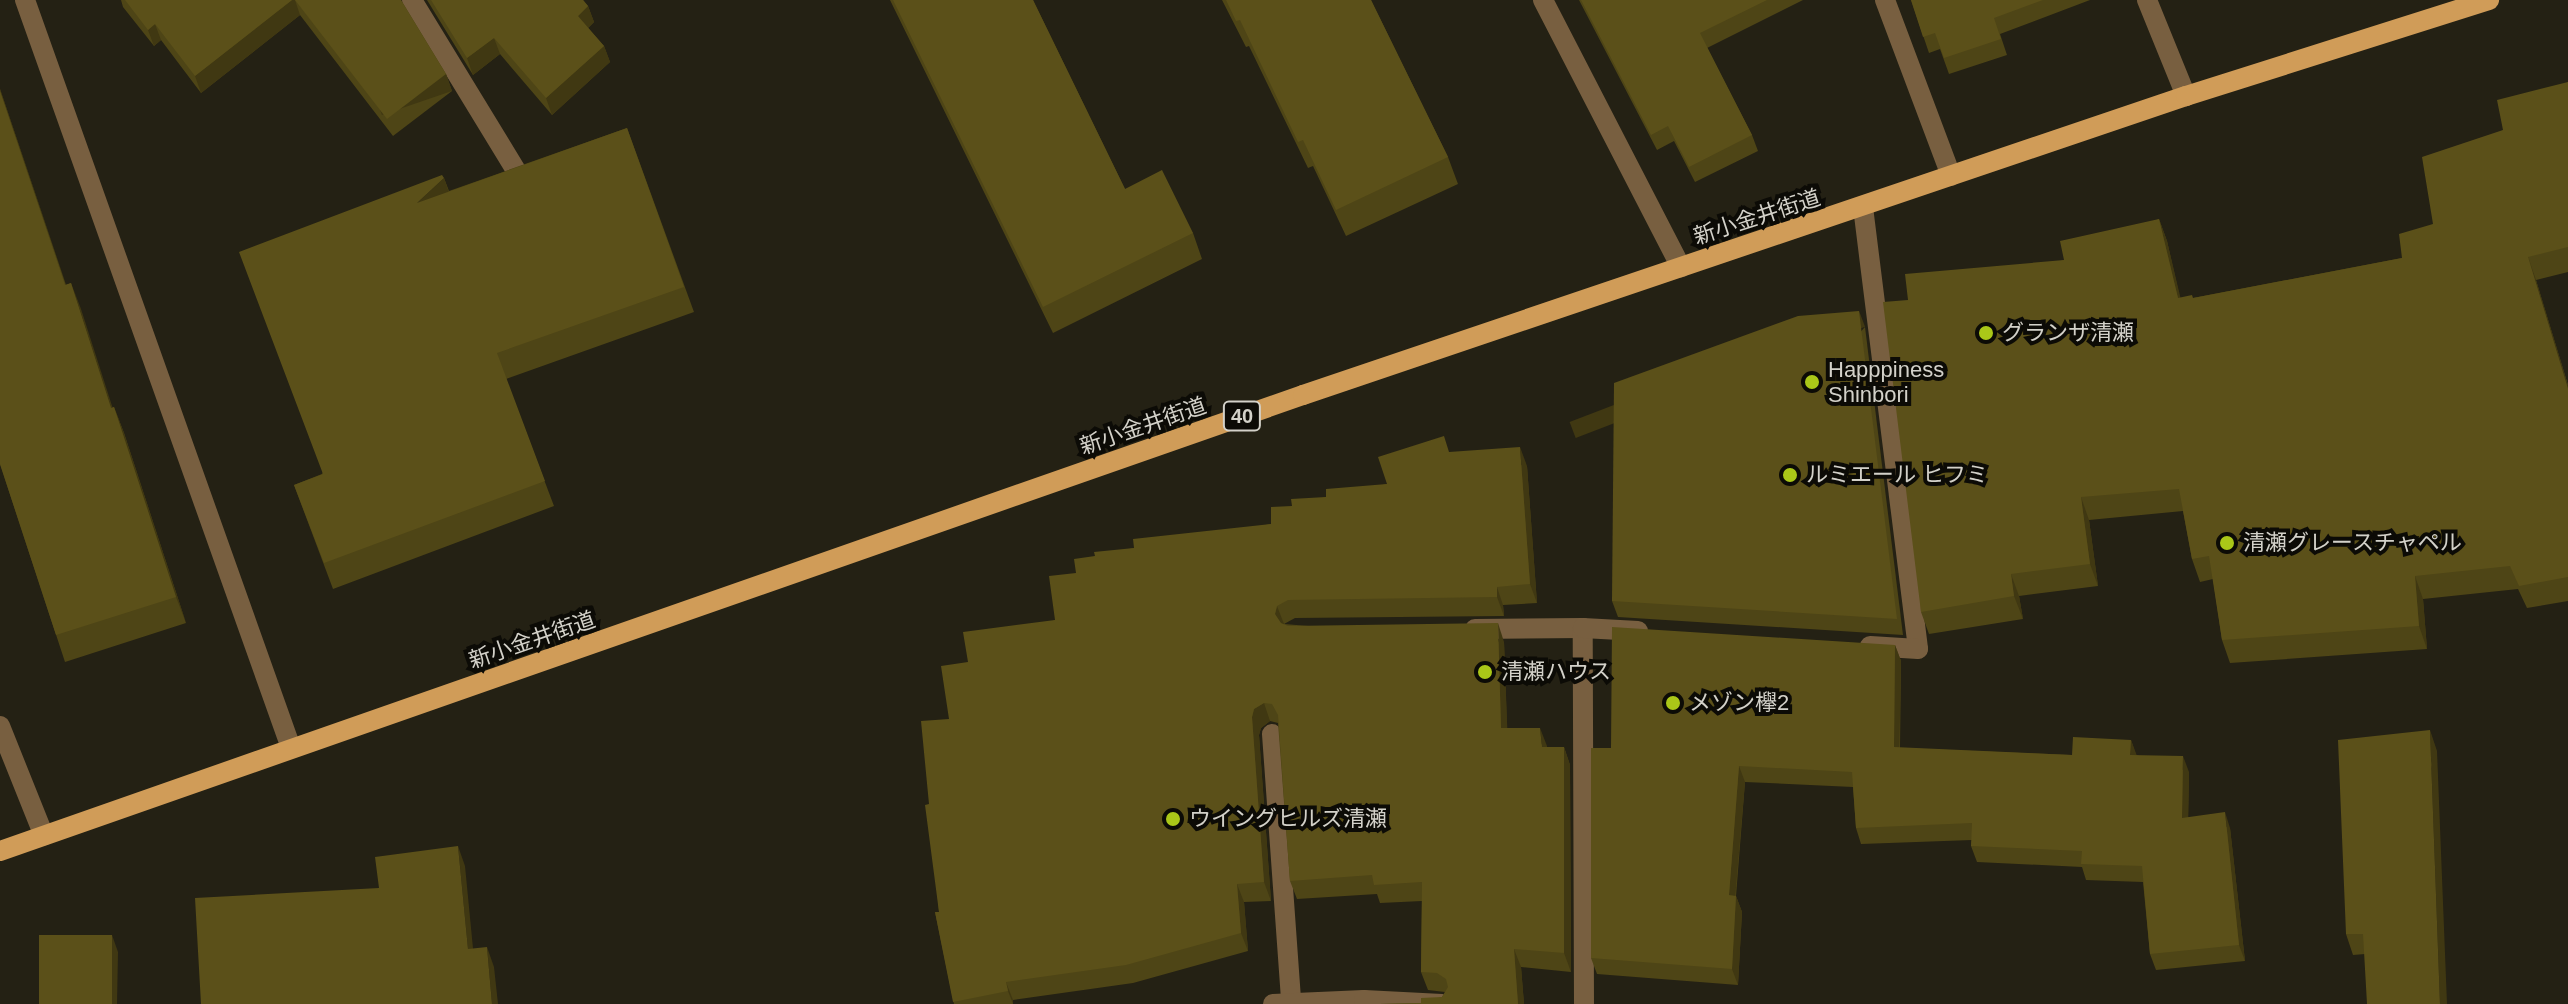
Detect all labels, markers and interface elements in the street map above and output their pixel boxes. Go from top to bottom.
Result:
street label: 新小金井街道 [1690,184,1824,250]
place label: グランザ清瀬 [2002,320,2134,346]
marker: グランザ清瀬 [1977,324,1995,342]
place label: Happpiness Shinbori [1828,356,1944,408]
marker: Happpiness Shinbori [1803,373,1821,391]
street label: 新小金井街道 [1076,392,1210,460]
road number: 40 [1222,400,1262,432]
place label: ルミエール ヒフミ [1806,462,1988,488]
marker: ルミエール ヒフミ [1781,466,1799,484]
place label: 清瀬グレースチャペル [2243,530,2463,556]
marker: 清瀬グレースチャペル [2218,534,2236,552]
street label: 新小金井街道 [465,606,599,674]
place label: 清瀬ハウス [1501,659,1611,685]
marker: 清瀬ハウス [1476,663,1494,681]
place label: メゾン欅2 [1689,690,1789,716]
marker: メゾン欅2 [1664,694,1682,712]
place label: ウイングヒルズ清瀬 [1189,806,1387,832]
marker: ウイングヒルズ清瀬 [1164,810,1182,828]

